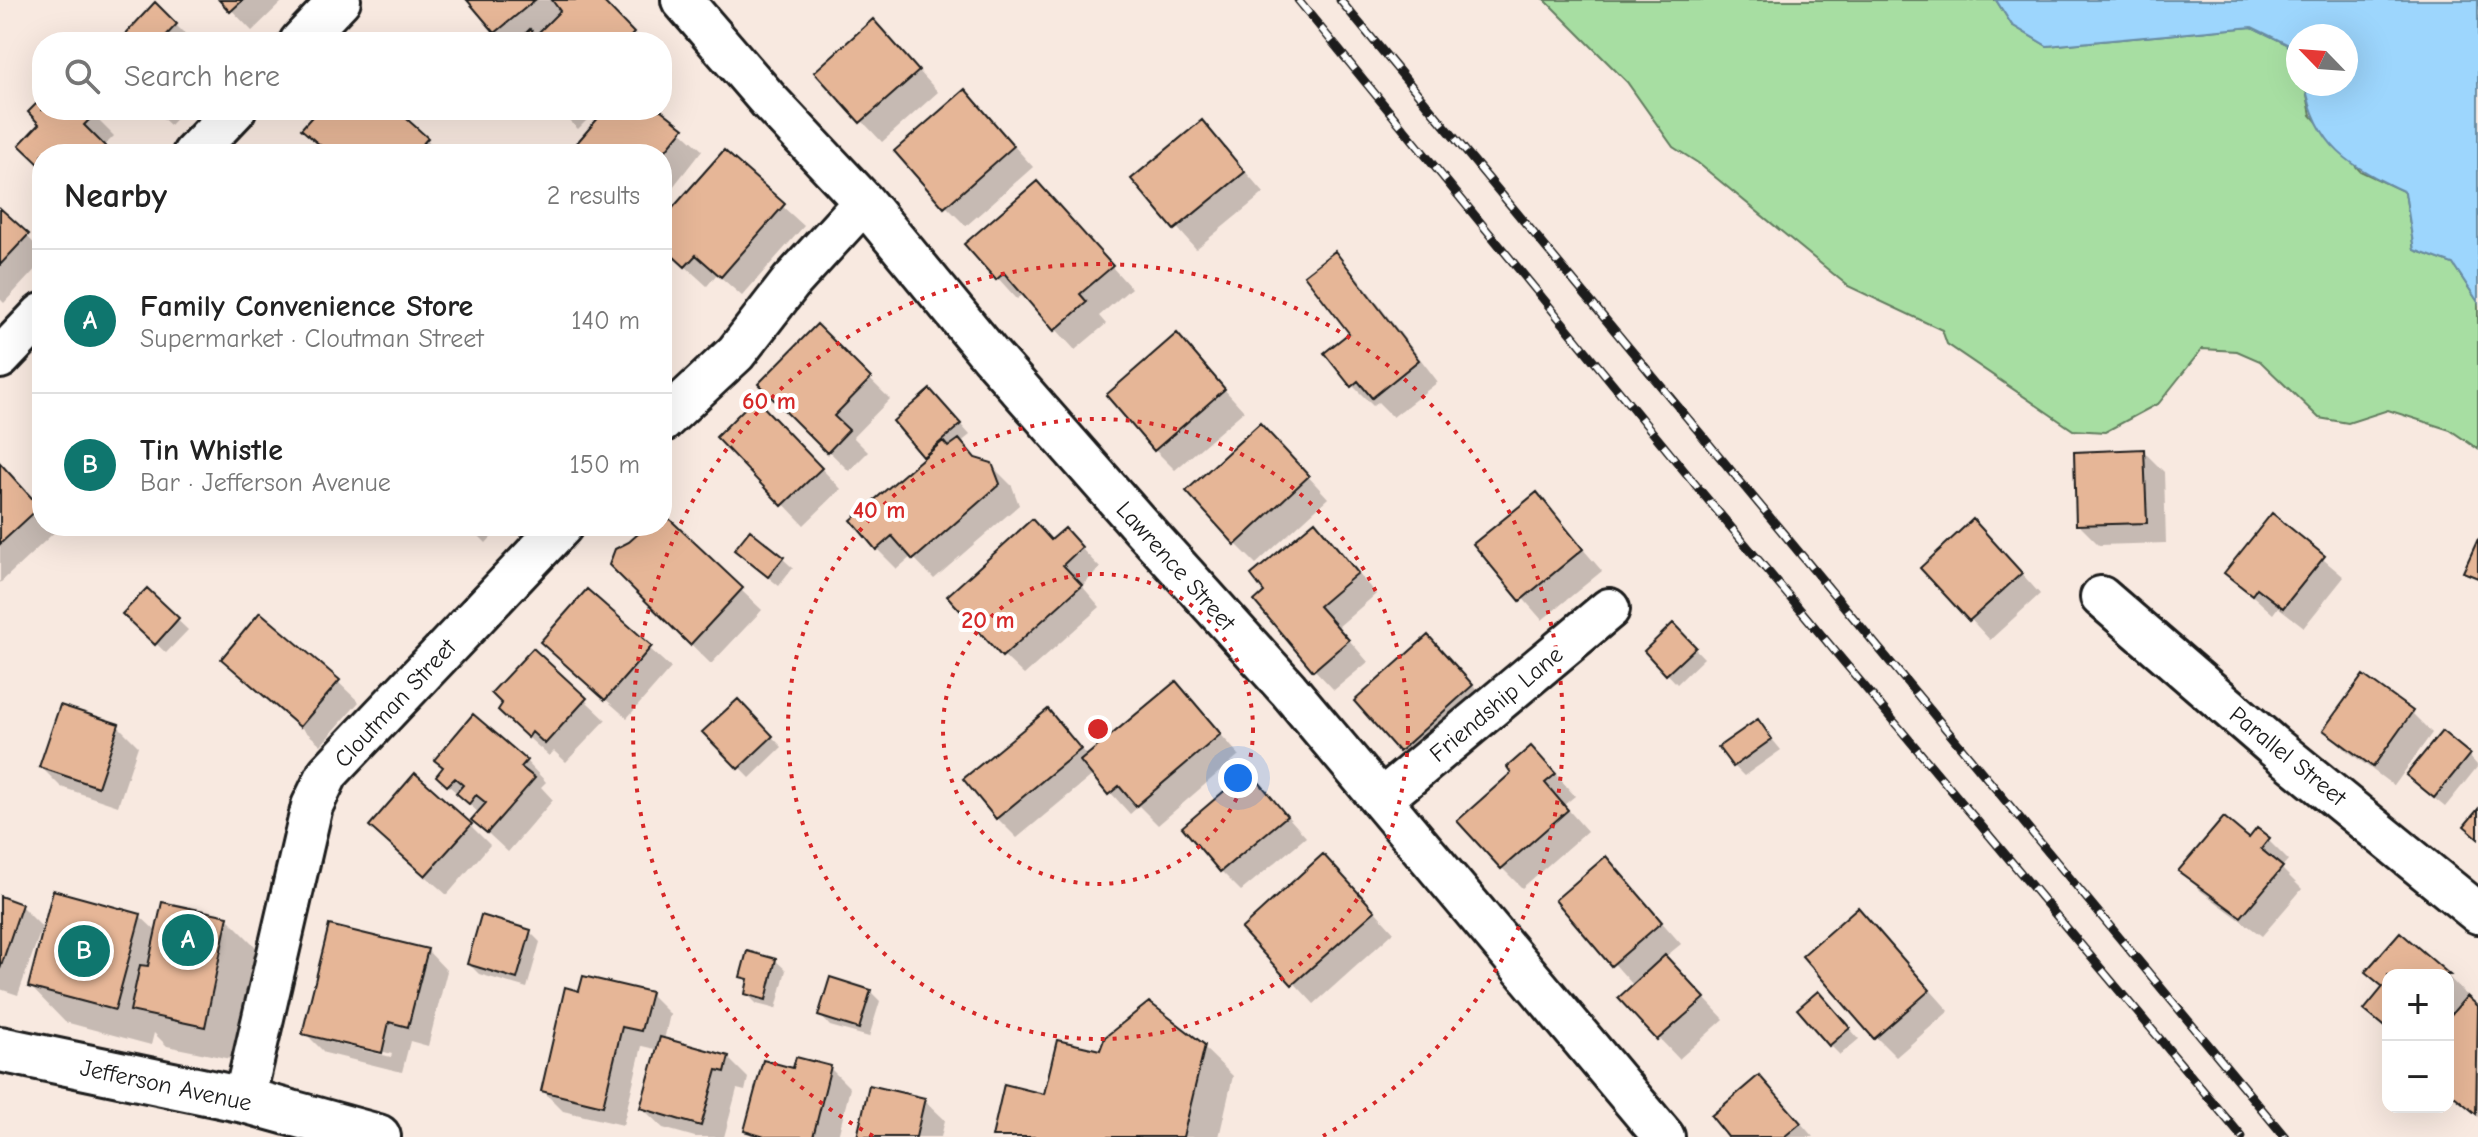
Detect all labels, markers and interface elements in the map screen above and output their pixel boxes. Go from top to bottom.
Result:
north arrow [2286,24,2358,96]
search box [32,32,672,120]
icon: search [60,54,104,98]
text: Search here [124,59,280,94]
text: Nearby [64,176,167,216]
text: 2 results [547,181,640,211]
text: Family Convenience Store [140,289,473,324]
text: A [83,306,97,336]
text: 140 m [571,306,640,336]
text: Supermarket · Cloutman Street [140,324,484,354]
text: 60 m [742,387,796,415]
text: Tin Whistle [140,433,283,468]
text: B [82,450,98,480]
text: 150 m [570,450,640,480]
text: Bar · Jefferson Avenue [140,468,391,498]
text: 40 m [853,496,905,524]
street label: Lawrence Street [1111,496,1242,637]
text: 20 m [961,606,1015,634]
street label: Cloutman Street [328,632,462,773]
street label: Friendship Lane [1424,640,1568,768]
street label: Parallel Street [2224,700,2353,812]
centre of rings [1084,715,1112,743]
your location [1218,758,1258,798]
pin: A [162,910,214,970]
pin: B [58,921,110,981]
map controls [2382,969,2454,1113]
button: + [2382,969,2454,1041]
button: − [2382,1041,2454,1113]
street label: Jefferson Avenue [78,1053,254,1117]

